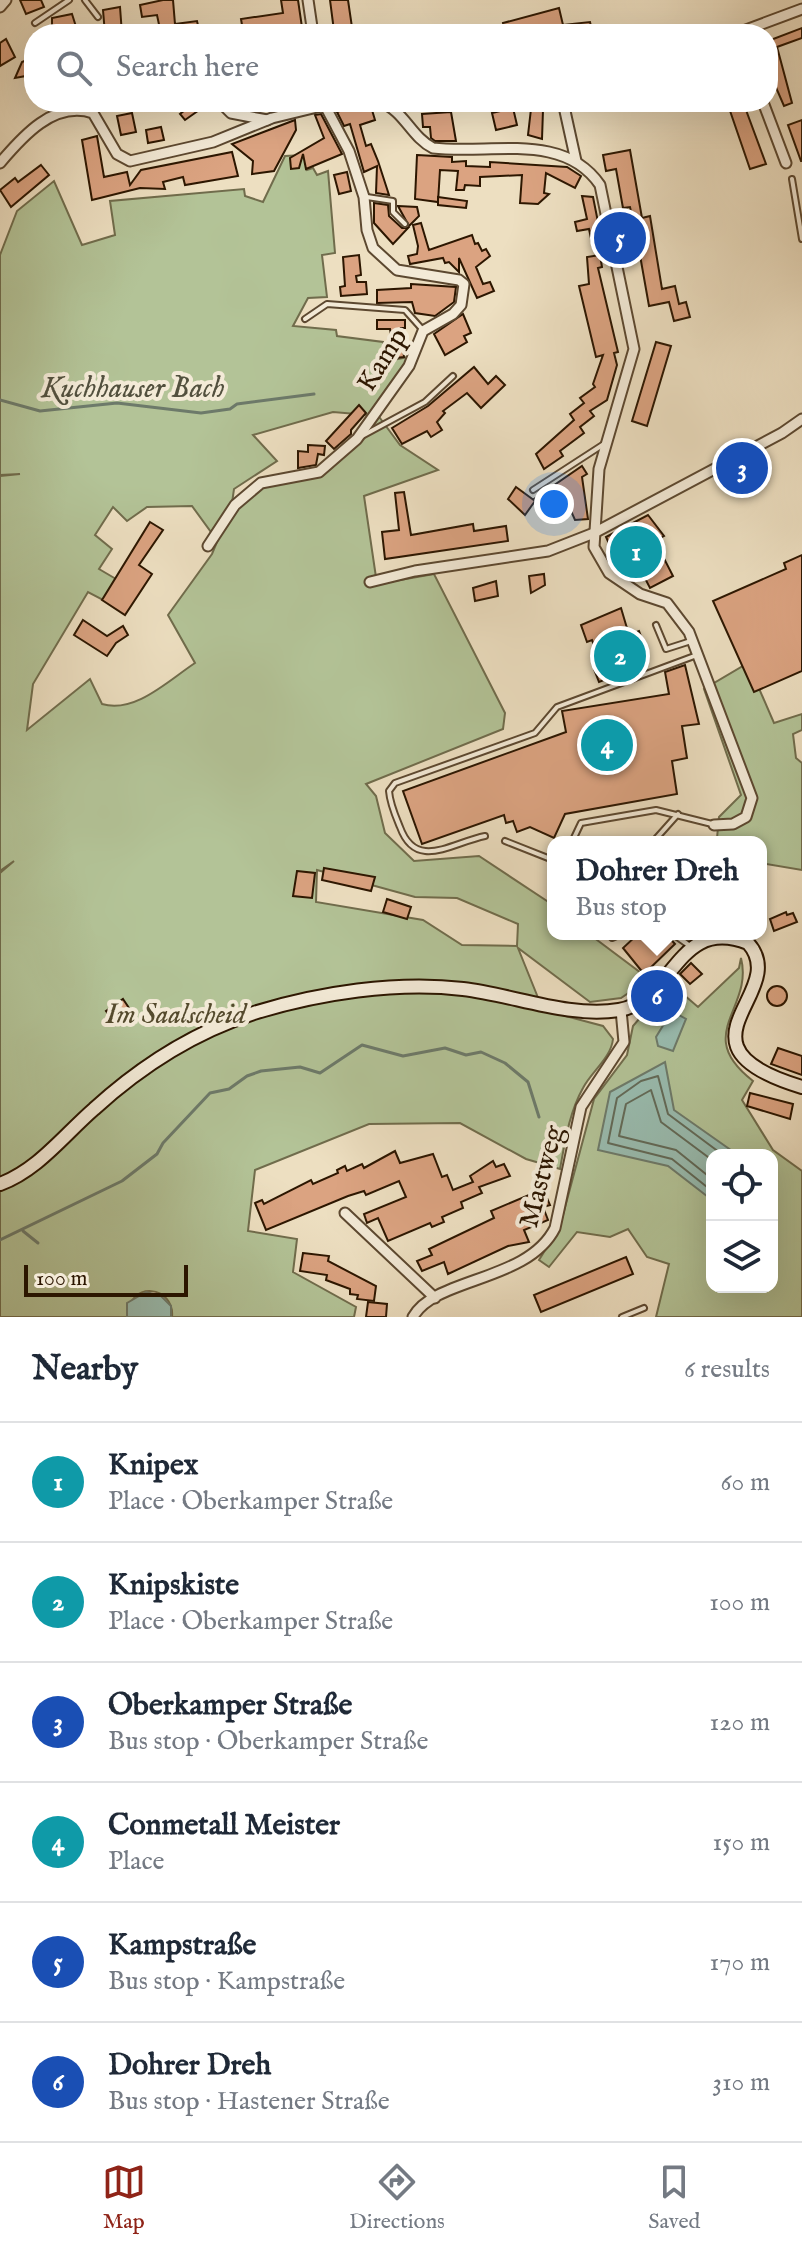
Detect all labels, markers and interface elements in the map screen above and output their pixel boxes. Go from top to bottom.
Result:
search box [24,24,778,112]
icon: search [52,46,96,90]
text: Search here [116,49,259,87]
pin: 5 [594,208,646,268]
street label: Kamp [350,322,416,399]
water label: Kuchhauser Bach [40,370,225,408]
pin: 3 [716,438,768,498]
your location [534,484,574,524]
pin: 1 [610,522,662,582]
pin: 2 [594,626,646,686]
pin: 4 [581,715,633,775]
popup [547,836,767,940]
text: Dohrer Dreh [575,853,739,891]
text: Bus stop [575,891,667,924]
pin: 6 [631,966,683,1026]
park label: Im Saalscheid [105,998,248,1033]
street label: Mastweg [512,1121,573,1232]
map controls [706,1149,778,1293]
button: locate [706,1149,778,1221]
button: layers [706,1221,778,1293]
scale bar [24,1261,188,1297]
text: 100 m [36,1265,88,1293]
text: Nearby [32,1348,138,1391]
text: 6 results [684,1353,770,1386]
text: Knipex [108,1447,198,1485]
text: 1 [53,1466,63,1499]
text: 60 m [721,1466,770,1499]
text: Place · Oberkamper Straße [108,1485,393,1518]
text: Knipskiste [108,1567,239,1605]
text: 2 [52,1586,64,1619]
text: 100 m [709,1586,770,1619]
text: Place · Oberkamper Straße [108,1605,393,1638]
text: Oberkamper Straße [108,1687,352,1725]
text: 3 [53,1706,63,1739]
text: 120 m [710,1706,770,1739]
text: Bus stop · Oberkamper Straße [108,1725,428,1758]
text: Conmetall Meister [108,1807,340,1845]
text: 4 [52,1826,64,1859]
text: 150 m [712,1826,770,1859]
text: Place [108,1845,164,1878]
text: Kampstraße [108,1927,256,1965]
text: 5 [53,1946,63,1979]
text: 170 m [710,1946,770,1979]
text: Bus stop · Kampstraße [108,1965,345,1998]
text: Dohrer Dreh [108,2047,271,2085]
text: 6 [53,2066,63,2099]
text: 310 m [712,2066,770,2099]
text: Bus stop · Hastener Straße [108,2085,390,2118]
tab: Map [102,2160,146,2236]
tab: Directions [349,2160,445,2236]
tab: Saved [648,2160,700,2236]

